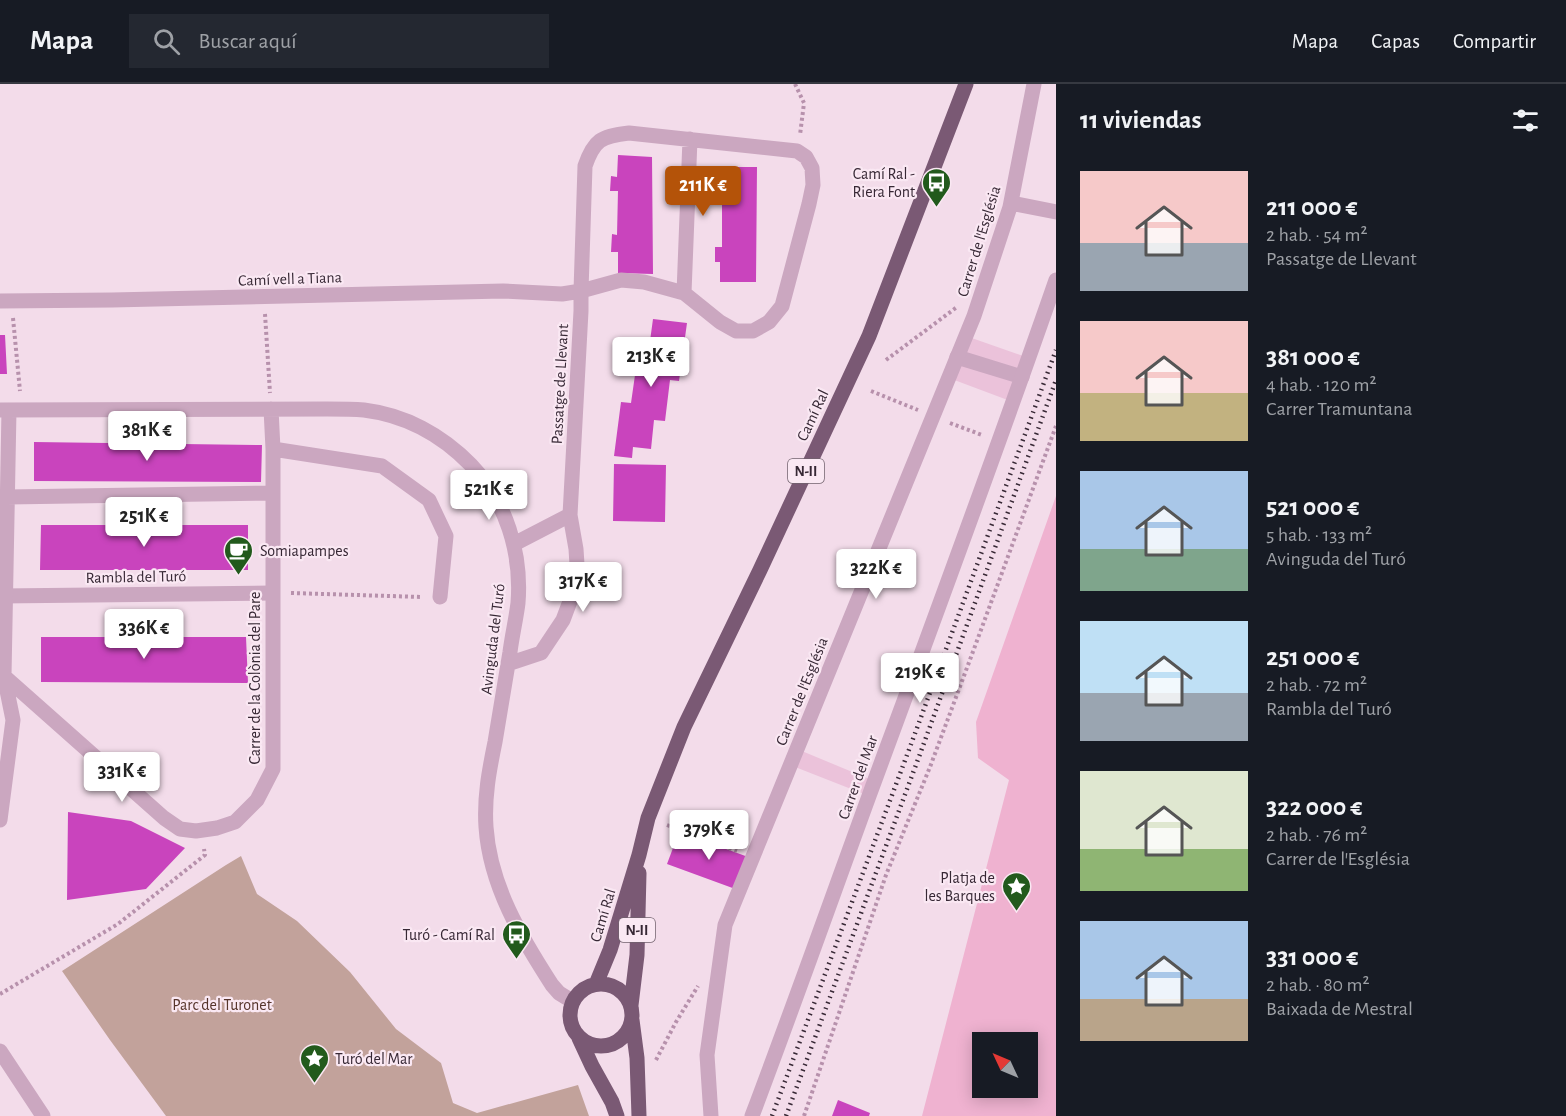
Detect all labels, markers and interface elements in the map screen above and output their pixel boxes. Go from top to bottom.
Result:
search box [129,14,549,68]
icon: search [150,25,183,58]
text: Mapa [30,27,93,55]
text: Buscar aquí [198,30,297,52]
text: Mapa [1292,31,1338,52]
text: Capas [1371,31,1420,52]
text: Compartir [1453,31,1536,52]
icon: filters [1509,104,1542,137]
text: 11 viviendas [1080,107,1202,133]
pin: 211K € [654,166,752,217]
place label: Camí Ral - Riera Font [852,166,915,200]
bus stop icon: Camí Ral - Riera Font [920,166,952,208]
text: 211K € [679,175,727,195]
street label: Carrer de l'Església [954,184,1003,299]
text: 211 000 € [1266,194,1358,220]
icon: home [1128,195,1200,267]
text: 2 hab. · 54 m² [1266,225,1367,245]
text: Passatge de Llevant [1266,249,1417,269]
street label: Camí vell a Tiana [238,269,342,289]
street label: Passatge de Llevant [549,323,571,445]
pin: 213K € [602,337,700,388]
text: 381 000 € [1266,344,1360,370]
icon: home [1128,345,1200,417]
text: 213K € [626,346,676,366]
text: 4 hab. · 120 m² [1266,375,1376,395]
street label: Camí Ral [794,387,832,444]
text: Carrer Tramuntana [1266,399,1412,419]
pin: 381K € [98,411,196,462]
text: 381K € [122,420,172,440]
road number: N-II [788,459,824,483]
pin: 521K € [440,470,538,521]
text: 521K € [464,479,514,499]
text: 521 000 € [1266,494,1359,520]
icon: home [1128,495,1200,567]
pin: 251K € [95,497,193,548]
text: 251K € [119,506,169,526]
text: 5 hab. · 133 m² [1266,525,1372,545]
cafe icon: Somiapampes [223,534,255,576]
place label: Somiapampes [260,543,349,559]
pin: 322K € [827,549,925,600]
text: Avinguda del Turó [1266,549,1406,569]
text: 322K € [850,558,902,578]
pin: 317K € [534,562,632,613]
street label: Rambla del Turó [86,568,187,586]
text: 317K € [559,571,607,591]
street label: Avinguda del Turó [478,582,508,696]
street label: Carrer de la Colònia del Pare [247,592,263,764]
pin: 336K € [95,609,193,660]
text: 336K € [119,618,169,638]
street label: Carrer de l'Església [773,635,831,748]
text: 251 000 € [1266,644,1359,670]
icon: home [1128,645,1200,717]
pin: 219K € [871,653,969,704]
text: 219K € [895,662,945,682]
text: 2 hab. · 72 m² [1266,675,1367,695]
text: Rambla del Turó [1266,699,1392,719]
street label: Carrer del Mar [835,732,881,822]
pin: 331K € [73,752,171,803]
text: 331K € [98,761,146,781]
text: 322 000 € [1266,794,1362,820]
icon: home [1128,795,1200,867]
pin: 379K € [660,810,758,861]
text: 379K € [684,819,734,839]
text: 2 hab. · 76 m² [1266,825,1367,845]
text: Carrer de l'Església [1266,849,1410,869]
place label: Platja de les Barques [925,870,995,904]
place icon: Platja de les Barques [1000,870,1032,912]
street label: Camí Ral [587,887,619,944]
bus stop icon: Turó - Camí Ral [500,918,532,960]
road number: N-II [619,918,655,942]
place label: Turó - Camí Ral [402,927,495,943]
text: 331 000 € [1266,944,1358,970]
icon: home [1128,945,1200,1017]
text: 2 hab. · 80 m² [1266,975,1369,995]
park label: Parc del Turonet [172,997,272,1013]
text: Baixada de Mestral [1266,999,1413,1019]
north arrow [972,1032,1038,1098]
map controls [972,1032,1038,1098]
place icon: Turó del Mar [298,1042,330,1084]
place label: Turó del Mar [335,1051,413,1067]

